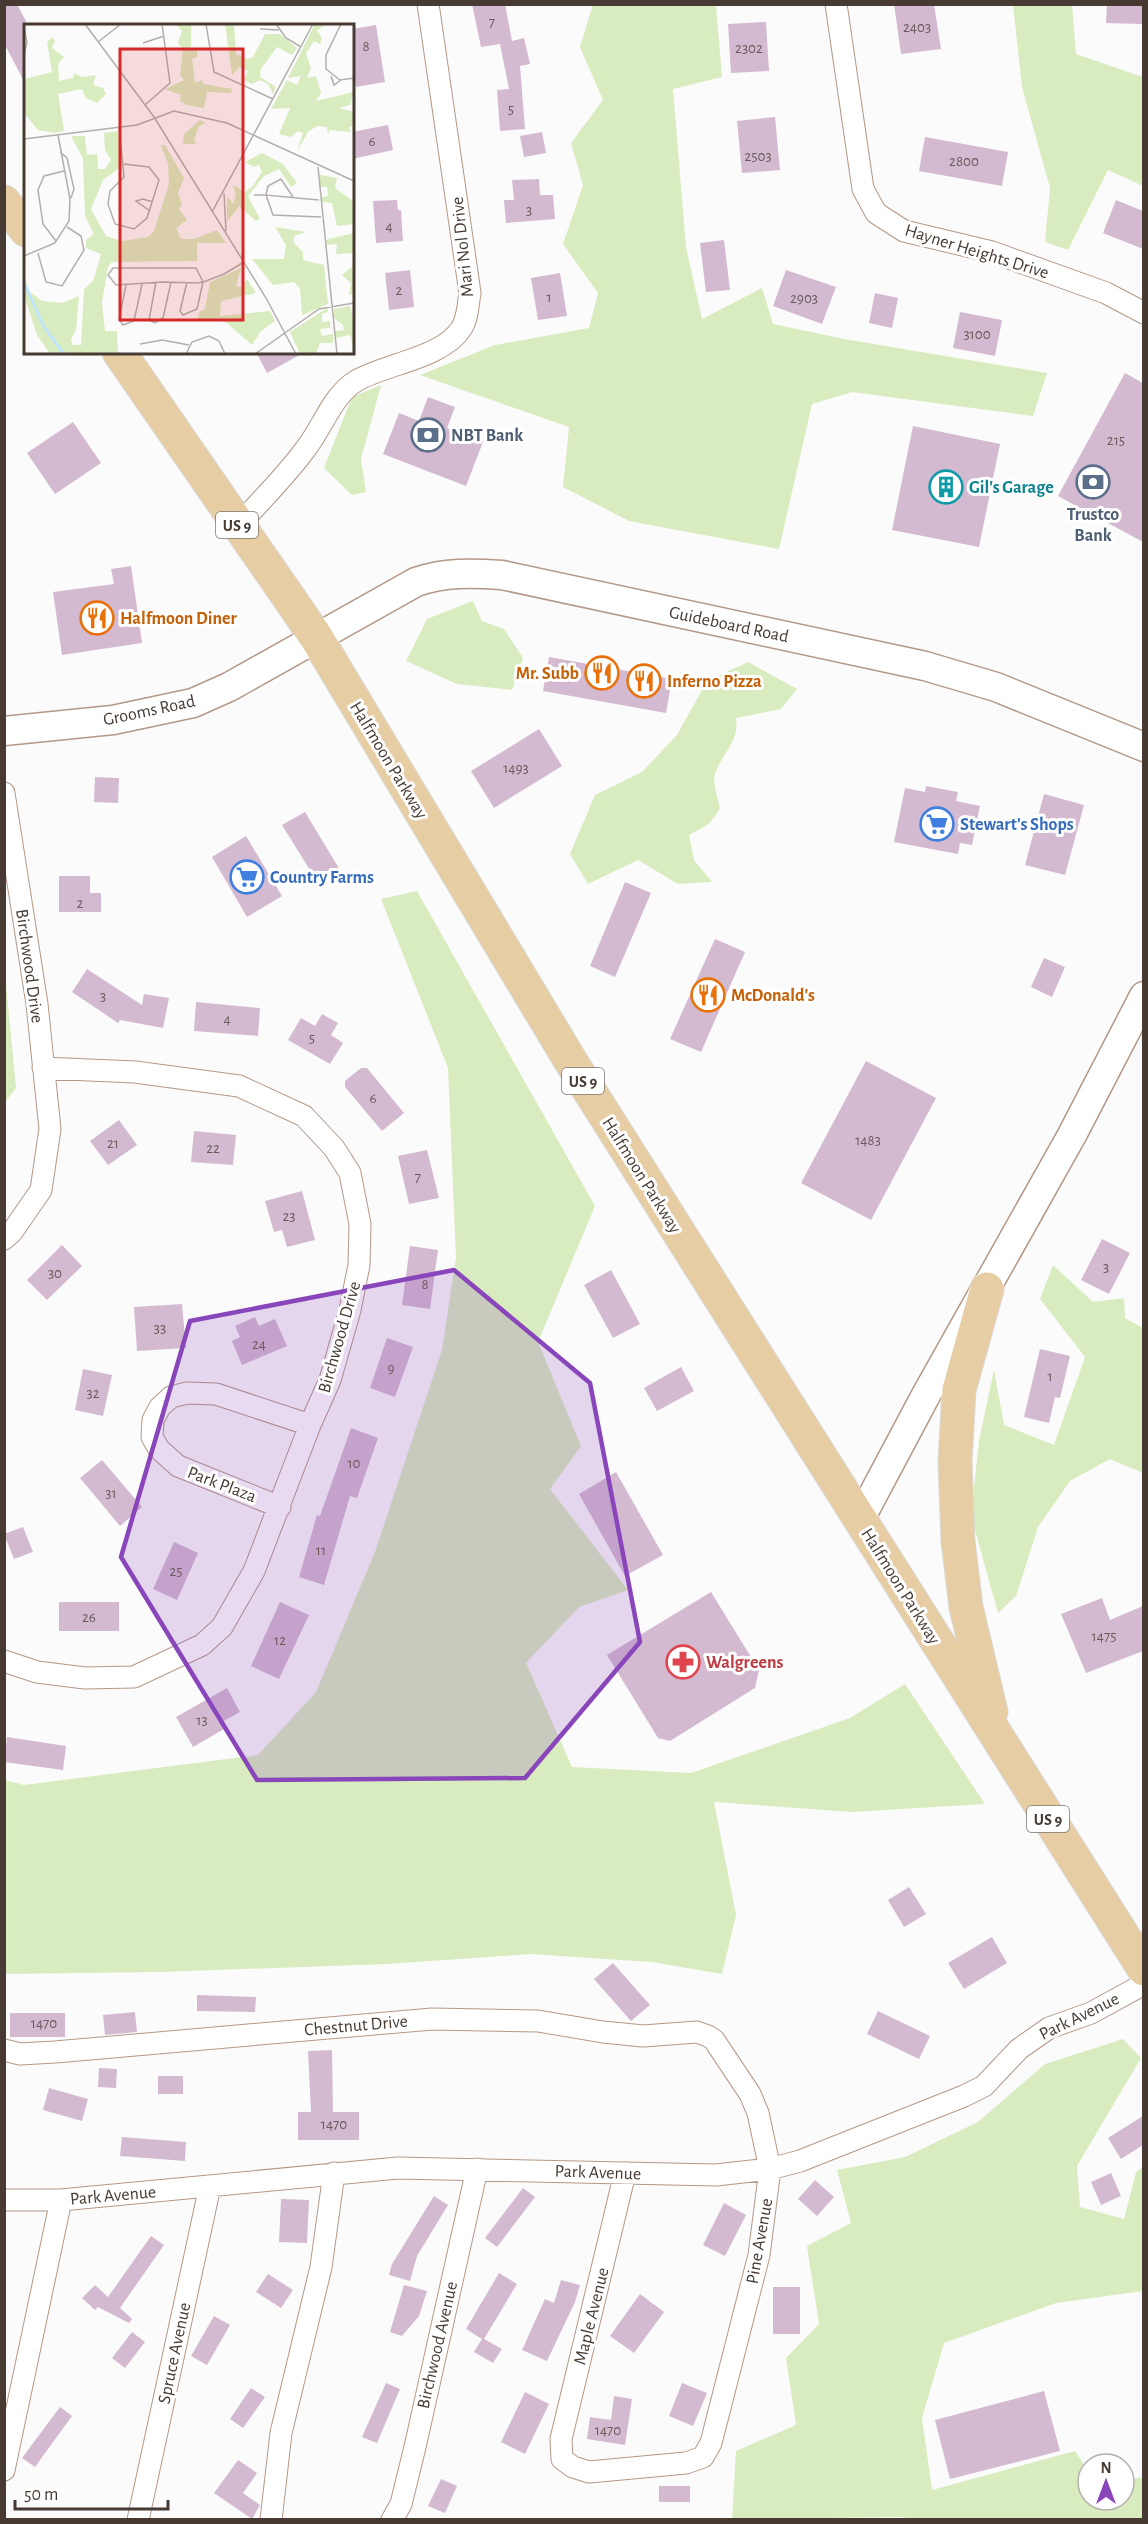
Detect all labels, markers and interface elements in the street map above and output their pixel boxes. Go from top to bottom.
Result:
house number: 7 [489,15,495,30]
house number: 2403 [903,20,931,35]
inset map [24,24,354,354]
house number: 8 [362,39,370,54]
house number: 2302 [735,41,763,56]
house number: 5 [508,102,514,117]
house number: 6 [368,134,376,149]
house number: 2503 [744,149,772,164]
house number: 2800 [949,154,979,169]
street label: Mari Nol Drive [449,196,477,298]
house number: 3 [526,203,532,218]
house number: 4 [385,219,393,234]
street label: Hayner Heights Drive [903,221,1051,282]
house number: 2 [396,283,403,298]
house number: 1 [546,290,552,305]
house number: 2903 [790,291,818,306]
house number: 3100 [963,327,991,342]
bank icon: NBT Bank [410,417,446,453]
place label: NBT Bank [451,427,523,445]
house number: 215 [1107,433,1125,448]
bank icon: Trustco Bank [1075,464,1111,500]
building icon: Gil's Garage [928,469,964,505]
place label: Gil's Garage [969,479,1054,497]
place label: Trustco Bank [1067,506,1119,545]
road number: US 9 [216,512,258,538]
restaurant icon: Halfmoon Diner [79,600,115,636]
street label: Guideboard Road [667,604,790,646]
place label: Halfmoon Diner [120,610,238,628]
restaurant icon: Mr. Subb [584,655,620,691]
restaurant icon: Inferno Pizza [626,663,662,699]
place label: Mr. Subb [516,665,579,683]
place label: Inferno Pizza [667,673,762,691]
street label: Grooms Road [102,692,197,730]
street label: Halfmoon Parkway [346,699,430,822]
house number: 1493 [503,761,529,776]
supermarket icon: Stewart's Shops [919,806,955,842]
place label: Stewart's Shops [960,816,1074,834]
supermarket icon: Country Farms [229,859,265,895]
place label: Country Farms [270,869,374,887]
house number: 2 [77,896,84,911]
street label: Birchwood Drive [12,908,46,1024]
restaurant icon: McDonald's [690,977,726,1013]
place label: McDonald's [731,987,815,1005]
house number: 3 [100,989,106,1004]
house number: 4 [223,1012,231,1027]
house number: 5 [309,1031,315,1046]
road number: US 9 [562,1068,604,1094]
house number: 6 [369,1091,377,1106]
street label: Halfmoon Parkway [598,1114,684,1237]
house number: 1483 [855,1133,881,1148]
house number: 21 [107,1136,119,1151]
house number: 22 [206,1141,220,1156]
house number: 7 [415,1170,421,1185]
house number: 23 [282,1209,296,1224]
house number: 3 [1103,1260,1109,1275]
house number: 30 [48,1266,62,1281]
house number: 8 [421,1277,429,1292]
street label: Birchwood Drive [315,1279,364,1395]
house number: 33 [154,1321,166,1336]
house number: 24 [252,1337,266,1352]
house number: 9 [387,1361,395,1376]
house number: 1 [1047,1369,1053,1384]
house number: 32 [86,1386,100,1401]
house number: 10 [347,1456,361,1471]
street label: Park Plaza [185,1464,258,1506]
house number: 31 [105,1486,117,1501]
street label: Halfmoon Parkway [857,1525,943,1648]
house number: 11 [316,1543,326,1558]
house number: 25 [169,1564,183,1579]
house number: 26 [82,1610,96,1625]
house number: 1475 [1092,1629,1116,1644]
house number: 12 [274,1633,286,1648]
pharmacy icon: Walgreens [665,1644,701,1680]
place label: Walgreens [706,1654,783,1672]
house number: 13 [196,1713,208,1728]
road number: US 9 [1027,1806,1069,1832]
street label: Park Avenue [1037,1990,1122,2044]
street label: Chestnut Drive [303,2012,409,2039]
house number: 1470 [31,2016,57,2031]
house number: 1470 [321,2117,347,2132]
street label: Park Avenue [554,2162,642,2184]
street label: Park Avenue [69,2183,157,2209]
street label: Pine Avenue [744,2197,776,2285]
street label: Maple Avenue [571,2266,613,2367]
street label: Birchwood Avenue [415,2280,461,2411]
street label: Spruce Avenue [155,2301,195,2406]
house number: 1470 [595,2423,621,2438]
north arrow [1076,2452,1136,2512]
text: N [1100,2460,1112,2476]
scale bar [15,2473,168,2511]
text: 50 m [24,2486,58,2504]

